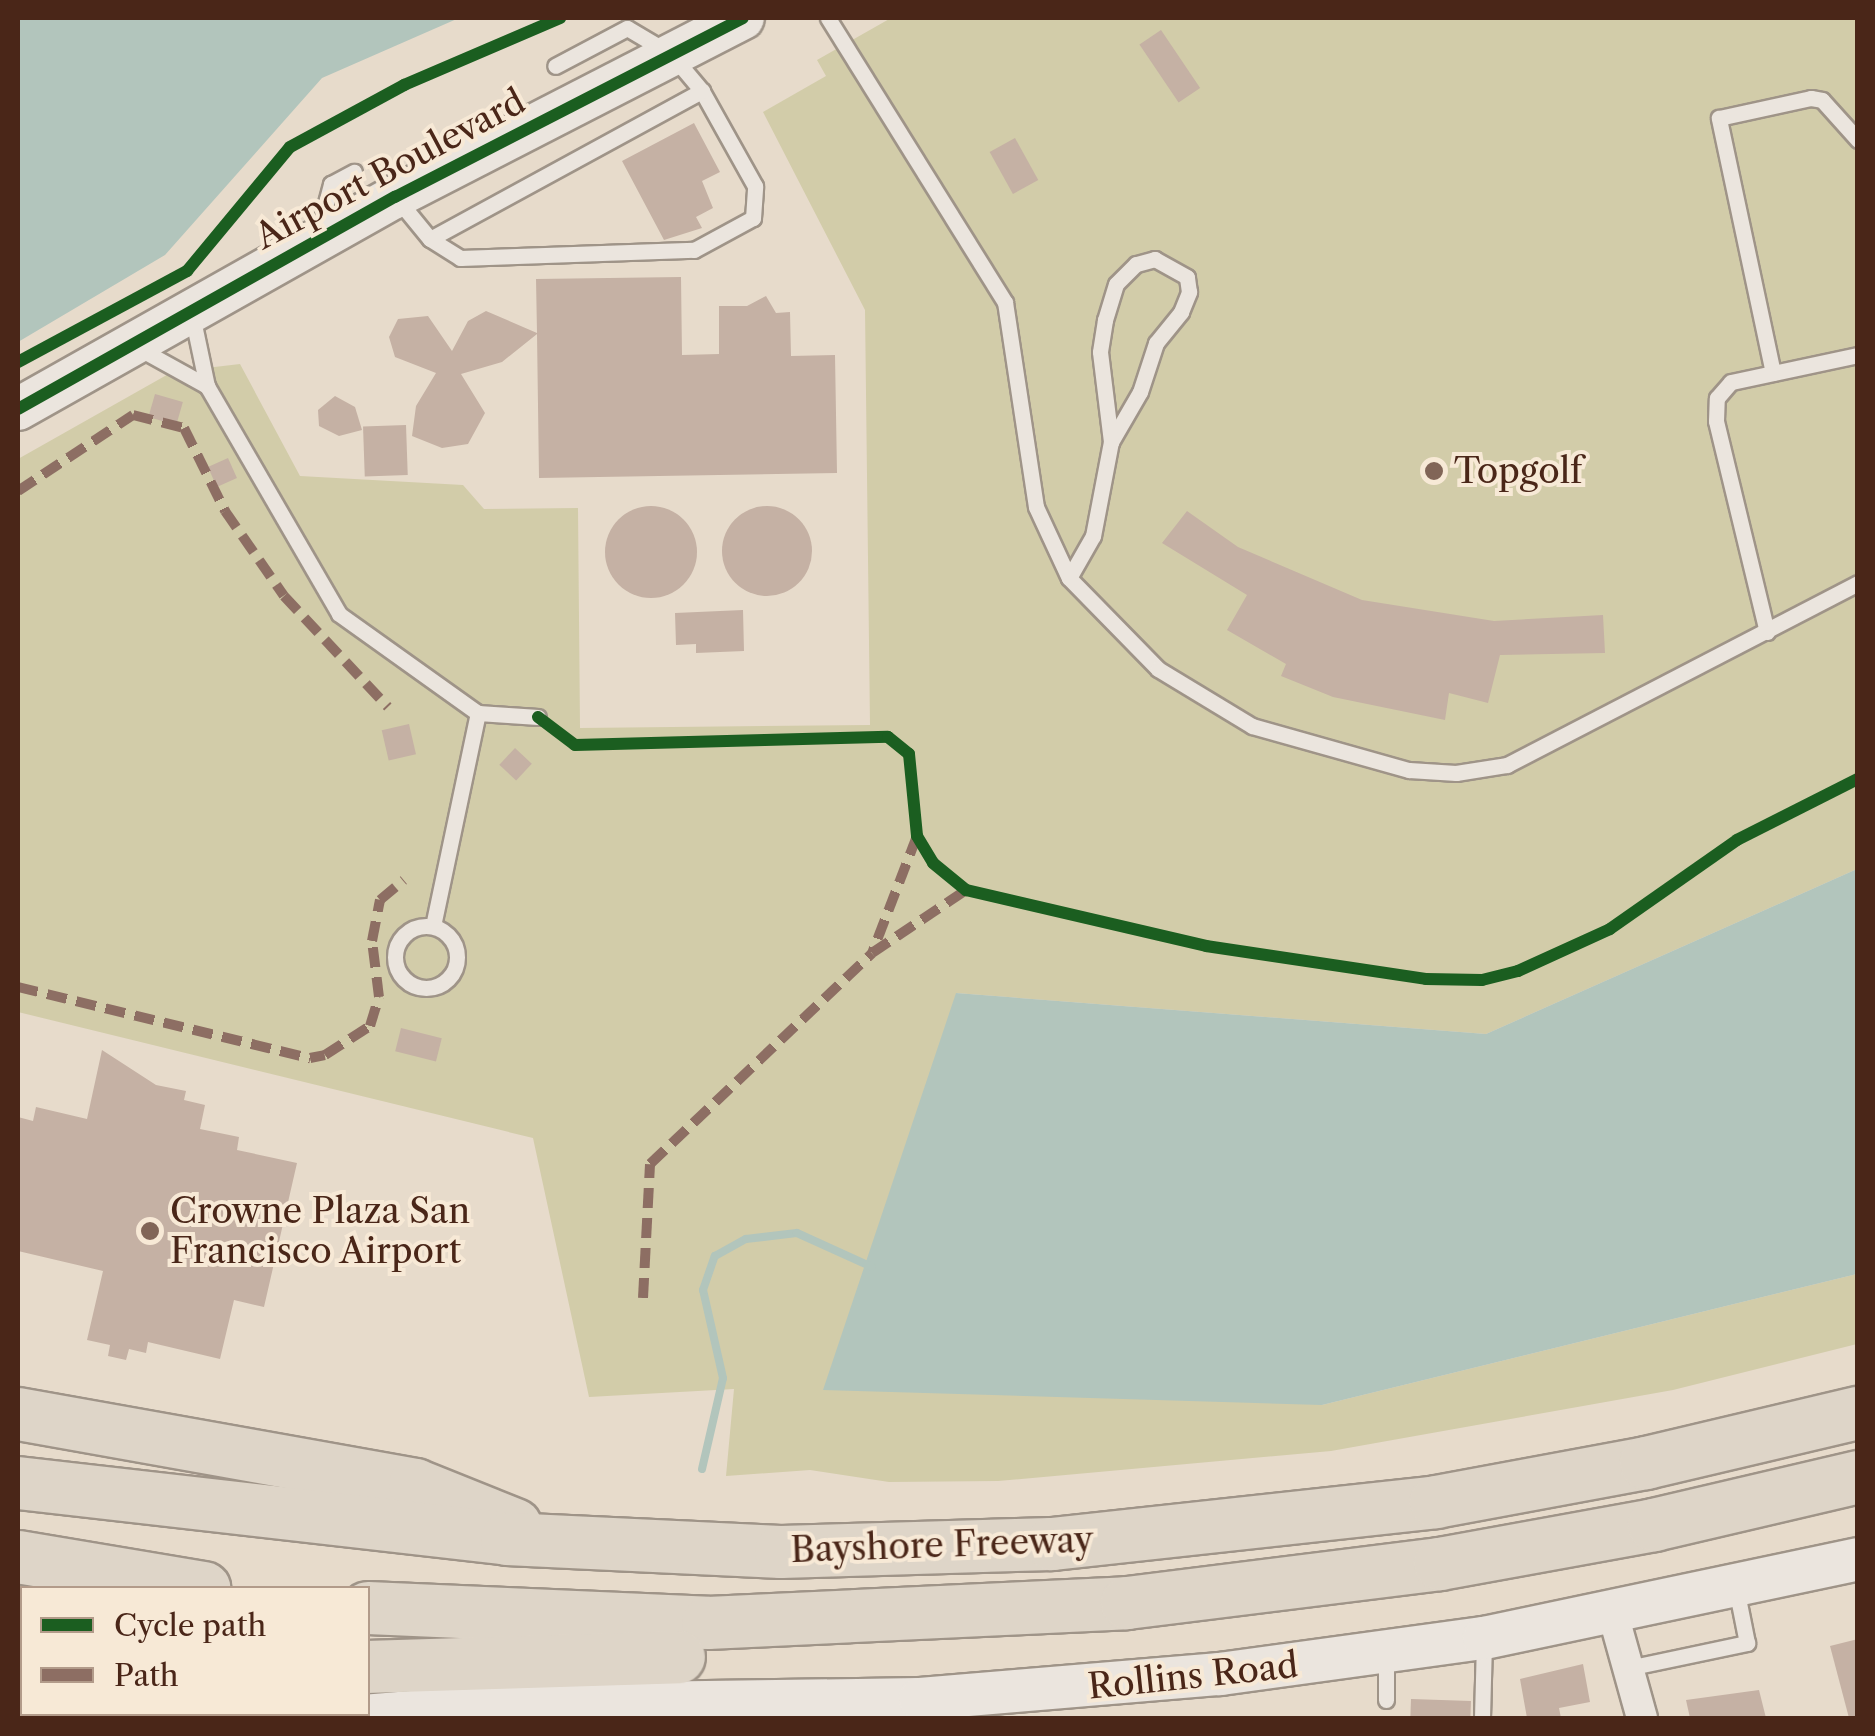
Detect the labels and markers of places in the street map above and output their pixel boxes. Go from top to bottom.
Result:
place label: Topgolf [1454,450,1583,492]
marker: Topgolf [1423,460,1445,482]
place label: Crowne Plaza San Francisco Airport [170,1190,471,1272]
marker: Crowne Plaza San Francisco Airport [139,1220,161,1242]

